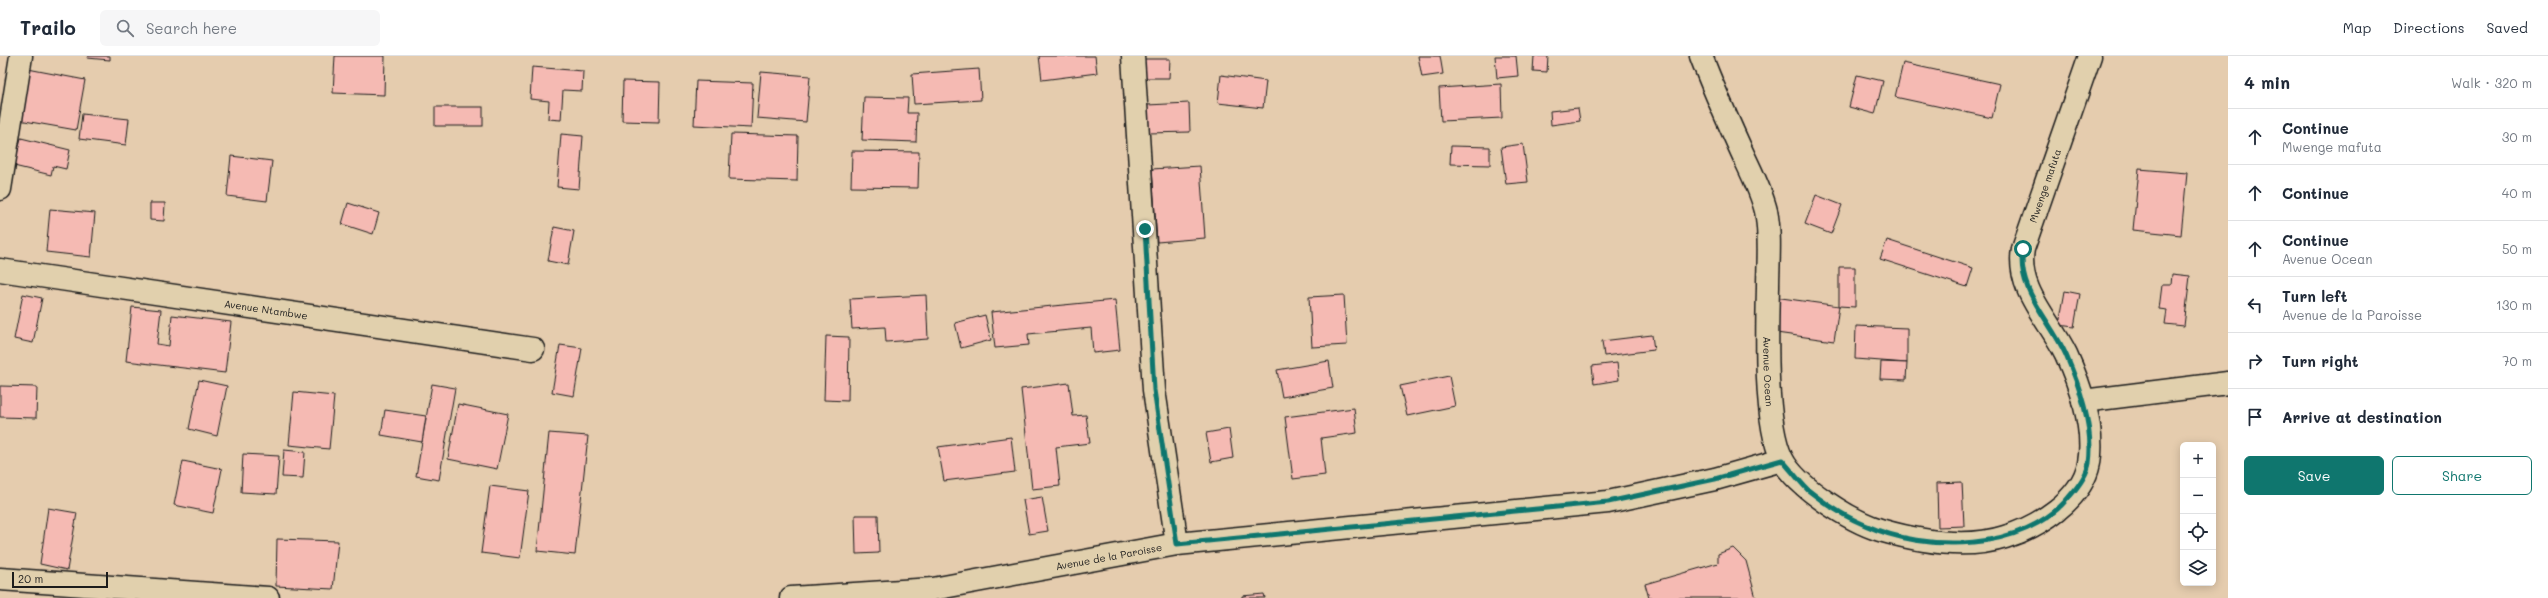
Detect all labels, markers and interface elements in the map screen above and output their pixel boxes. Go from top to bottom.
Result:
search box [100,10,380,46]
text: Trailo [20,15,76,40]
icon: search [114,17,136,39]
text: Search here [146,18,237,38]
text: Map [2343,18,2371,37]
text: Directions [2393,18,2464,37]
text: Saved [2486,18,2528,37]
text: 4 min [2244,71,2290,93]
text: Walk · 320 m [2451,74,2532,91]
text: Continue [2282,118,2349,138]
icon: ahead [2244,126,2266,148]
text: 30 m [2502,128,2532,145]
text: Mwenge mafuta [2282,138,2382,155]
street label: Mwenge mafuta [2026,147,2064,224]
icon: ahead [2244,182,2266,204]
text: Continue [2282,183,2349,203]
text: 40 m [2502,184,2532,201]
route end [1136,220,1154,238]
text: Continue [2282,230,2349,250]
icon: ahead [2244,238,2266,260]
route start [2014,240,2032,258]
text: 50 m [2502,240,2532,257]
text: Avenue Ocean [2282,250,2372,267]
text: Turn left [2282,286,2347,306]
icon: left [2244,294,2266,316]
street label: Avenue Ntambwe [223,296,309,323]
text: 130 m [2496,296,2532,313]
text: Avenue de la Paroisse [2282,306,2422,323]
street label: Avenue Ocean [1760,337,1777,407]
icon: right [2244,350,2266,372]
text: Turn right [2282,351,2359,371]
text: 70 m [2502,352,2532,369]
icon: arrive [2244,406,2266,428]
text: Arrive at destination [2282,407,2442,427]
map controls [2180,442,2216,586]
button: + [2180,442,2216,478]
button: Save [2244,456,2384,495]
button: Share [2392,456,2532,495]
button: − [2180,478,2216,514]
button: locate [2180,514,2216,550]
street label: Avenue de la Paroisse [1054,540,1163,573]
button: layers [2180,550,2216,586]
scale bar [12,570,108,589]
text: 20 m [18,571,43,586]

